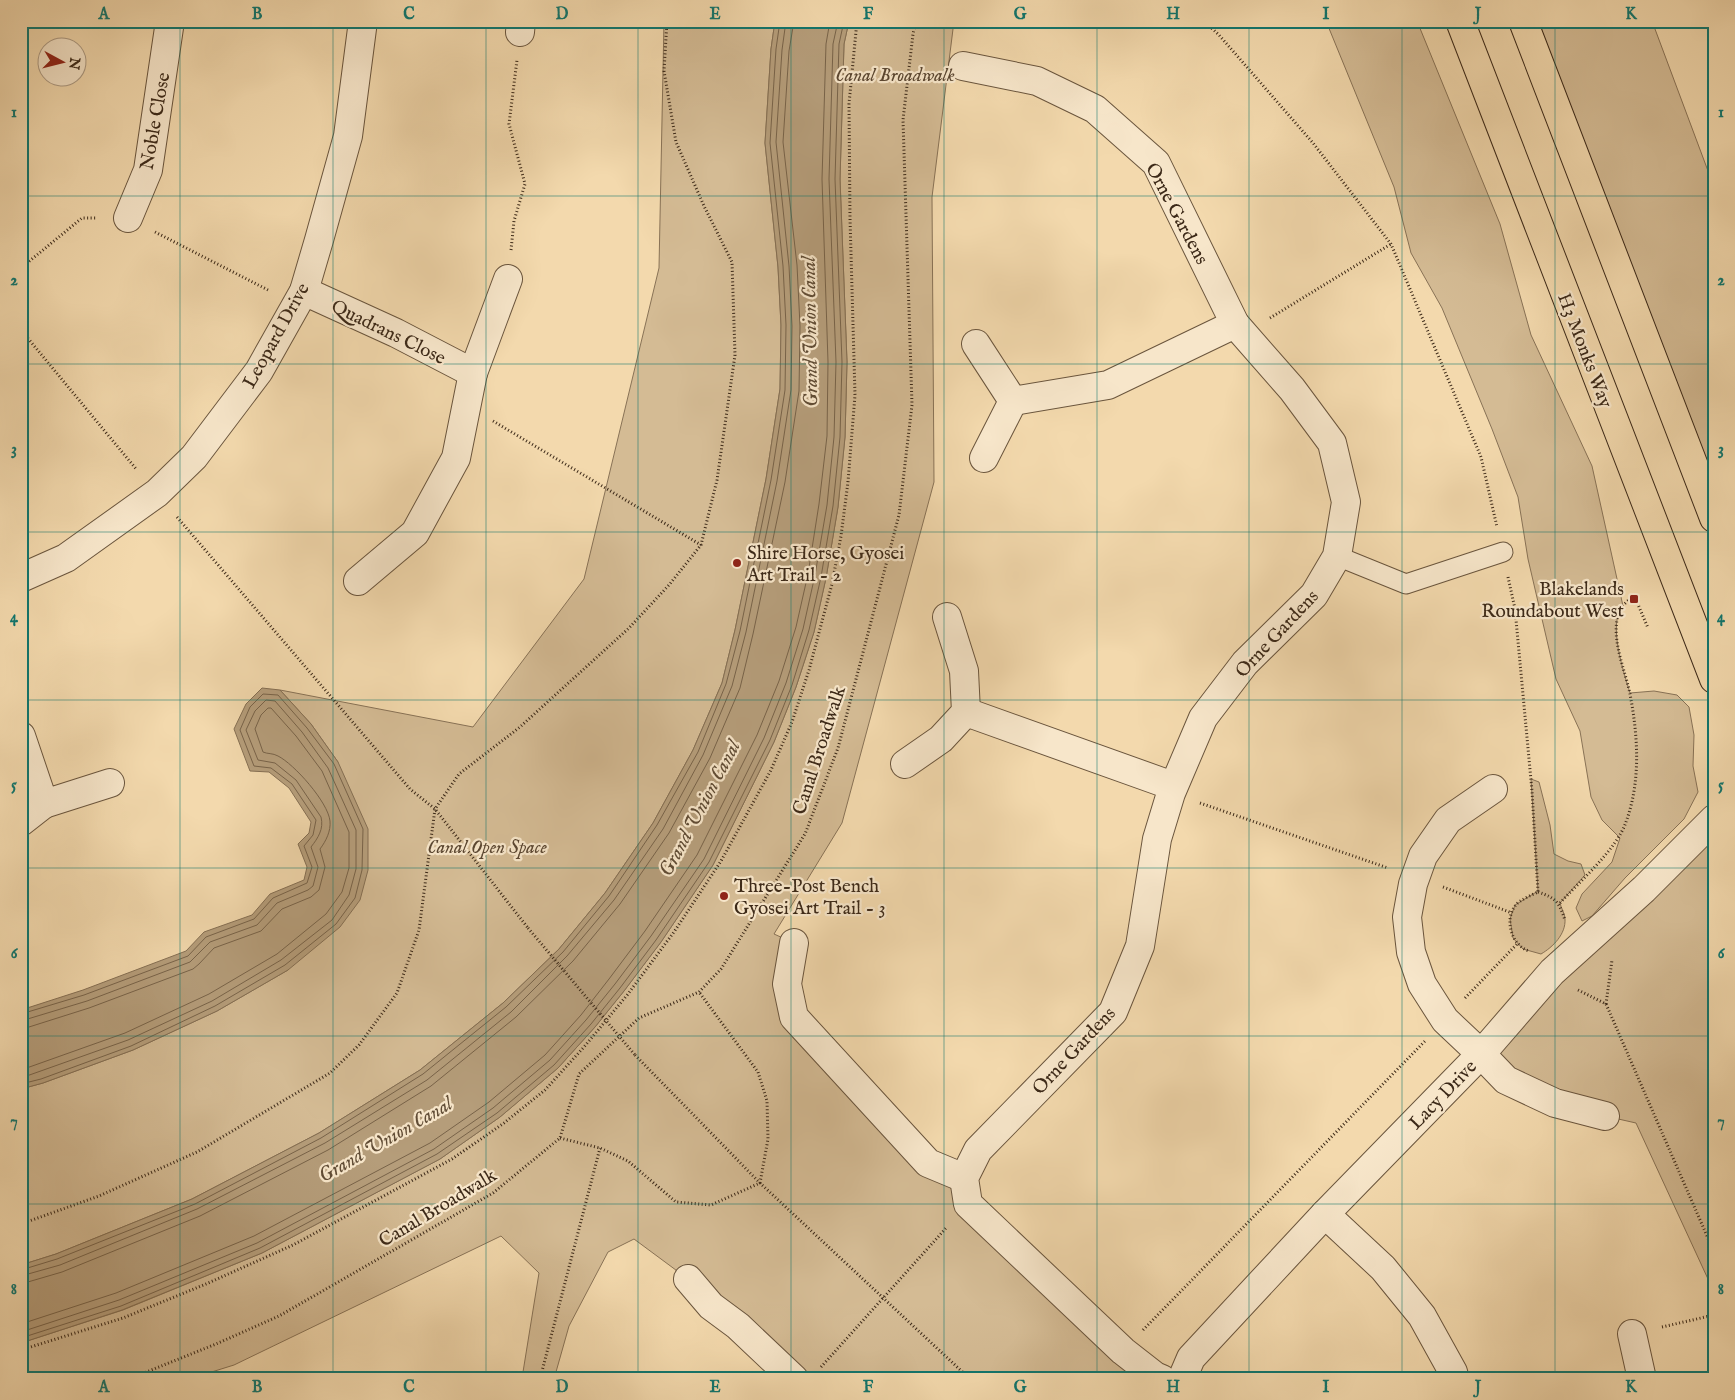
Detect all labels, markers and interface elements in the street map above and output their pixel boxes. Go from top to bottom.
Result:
text: A [98,5,111,25]
text: B [252,5,263,25]
text: C [403,5,415,25]
text: D [556,5,569,25]
text: E [709,5,721,25]
text: F [863,5,874,25]
text: G [1014,5,1027,25]
text: H [1166,5,1180,25]
text: I [1323,5,1330,25]
text: J [1473,5,1482,25]
text: K [1625,5,1638,25]
north arrow [38,38,88,88]
text: N [64,55,84,71]
park label: Canal Broadwalk [835,64,955,88]
street label: Noble Close [136,70,176,172]
text: 1 [11,103,17,123]
text: 1 [1718,103,1724,123]
street label: Orne Gardens [1139,159,1213,269]
water label: Grand Union Canal [797,254,824,407]
text: 2 [10,271,18,291]
text: 2 [1717,271,1725,291]
street label: Leopard Drive [238,279,316,393]
street label: H3 Monks Way [1551,290,1617,412]
street label: Quadrans Close [327,295,449,371]
text: 3 [11,440,17,460]
text: 3 [1718,440,1724,460]
place label: Shire Horse, Gyosei Art Trail - 2 [746,542,904,588]
marker: Shire Horse, Gyosei Art Trail - 2 [731,557,743,569]
place label: Blakelands Roundabout West [1481,578,1624,624]
street label: Orne Gardens [1231,585,1324,683]
marker: Blakelands Roundabout West [1628,593,1640,605]
text: 4 [10,608,19,628]
text: 4 [1717,608,1726,628]
street label: Canal Broadwalk [788,683,852,818]
water label: Grand Union Canal [654,734,748,881]
text: 5 [11,776,17,796]
text: 5 [1718,776,1724,796]
park label: Canal Open Space [427,836,548,860]
place label: Three-Post Bench Gyosei Art Trail - 3 [734,875,886,921]
marker: Three-Post Bench Gyosei Art Trail - 3 [718,890,730,902]
text: 6 [11,944,19,964]
text: 6 [1718,944,1726,964]
street label: Orne Gardens [1028,1002,1121,1100]
street label: Lacy Drive [1404,1055,1483,1135]
water label: Grand Union Canal [314,1091,459,1189]
text: 7 [10,1112,18,1132]
text: 7 [1717,1112,1725,1132]
street label: Canal Broadwalk [375,1164,502,1253]
text: 8 [11,1280,17,1300]
text: 8 [1718,1280,1724,1300]
text: A [98,1378,111,1398]
text: B [252,1378,263,1398]
text: C [403,1378,415,1398]
text: D [556,1378,569,1398]
text: E [709,1378,721,1398]
text: F [863,1378,874,1398]
text: G [1014,1378,1027,1398]
text: H [1166,1378,1180,1398]
text: I [1323,1378,1330,1398]
text: J [1473,1378,1482,1398]
text: K [1625,1378,1638,1398]

